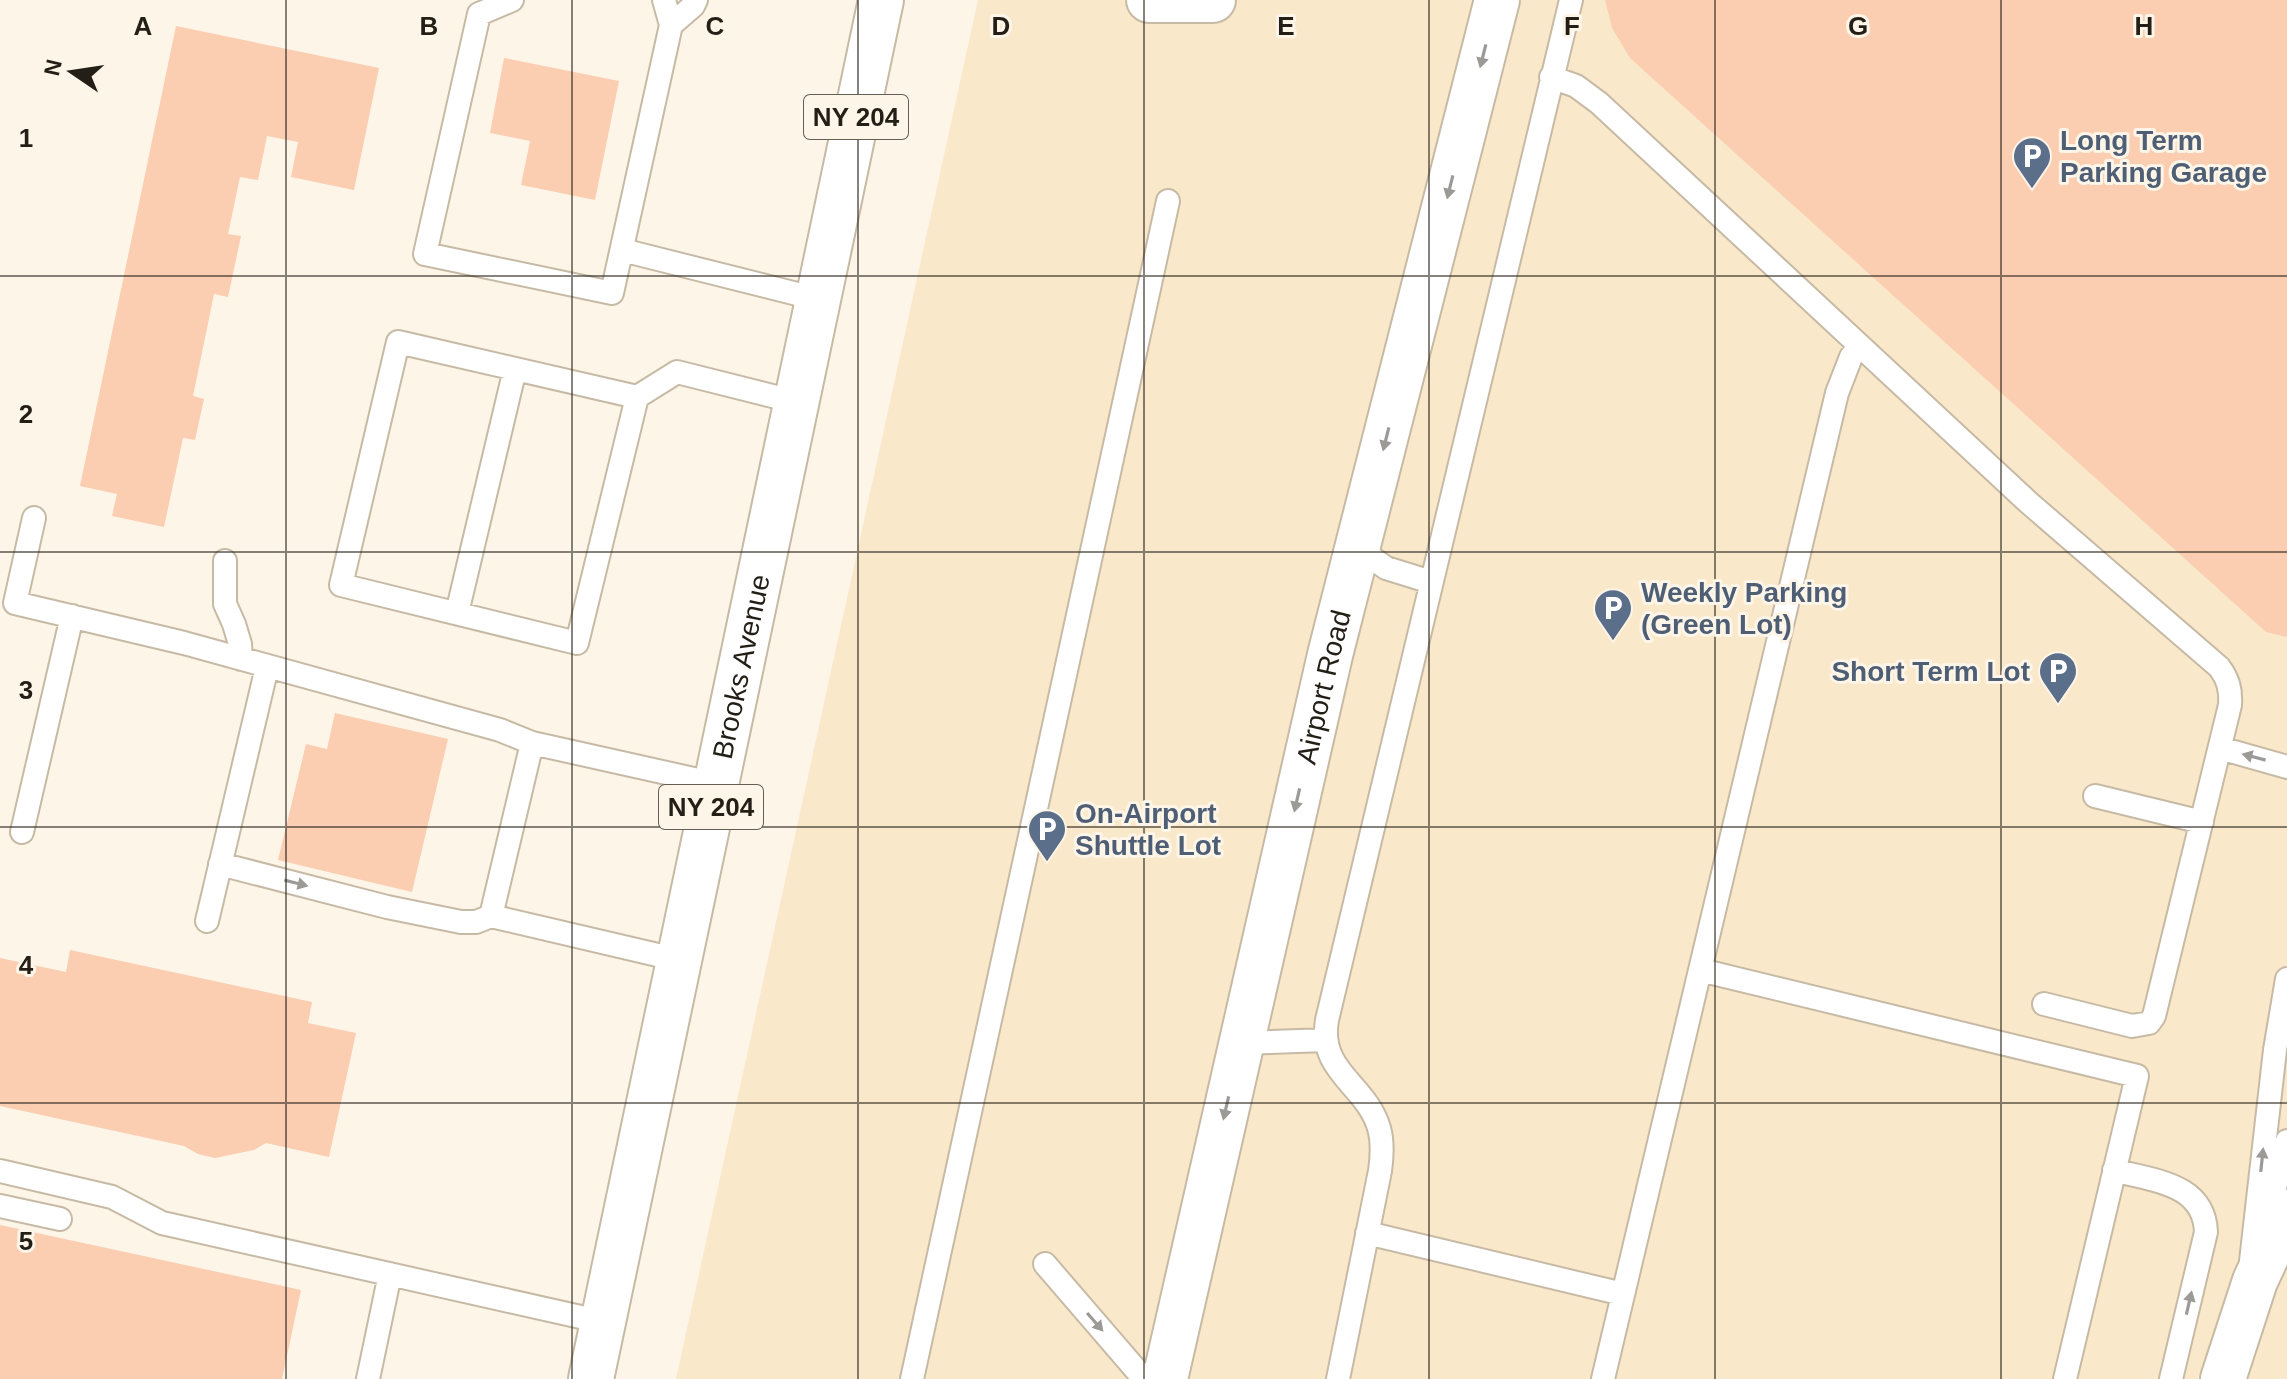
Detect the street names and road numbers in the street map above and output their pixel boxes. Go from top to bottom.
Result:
road number: NY 204 [804,95,908,139]
street label: Brooks Avenue [706,571,775,762]
street label: Airport Road [1290,607,1356,767]
road number: NY 204 [659,785,763,829]

